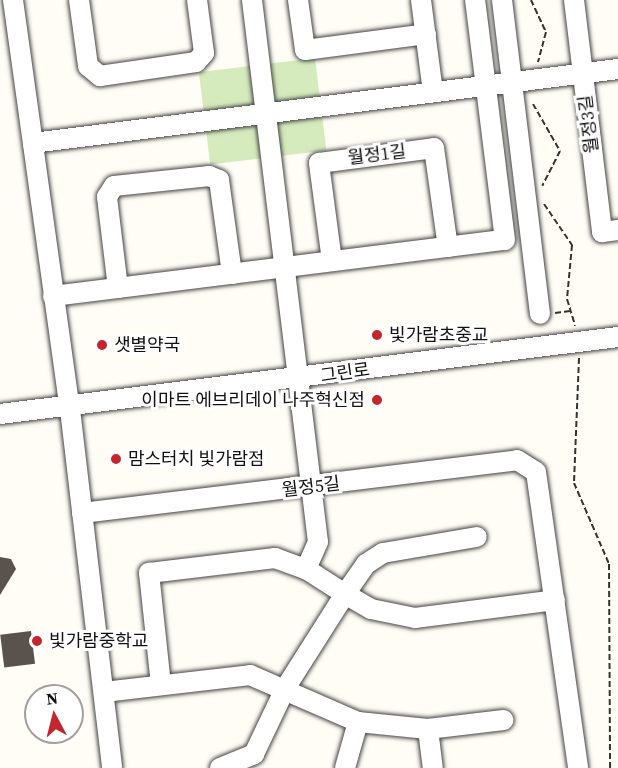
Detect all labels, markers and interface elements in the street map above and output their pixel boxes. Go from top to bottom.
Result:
street label: 월정3길 [575,94,603,154]
street label: 월정1길 [347,141,407,169]
place label: 빛가람초중교 [389,324,488,346]
marker: 빛가람초중교 [370,328,384,342]
place label: 샛별약국 [114,334,180,356]
marker: 샛별약국 [95,338,109,352]
street label: 그린로 [319,359,371,387]
place label: 이마트 에브리데이 나주혁신점 [141,389,365,411]
marker: 이마트 에브리데이 나주혁신점 [370,393,384,407]
place label: 맘스터치 빛가람점 [128,448,265,470]
marker: 맘스터치 빛가람점 [109,452,123,466]
street label: 월정5길 [281,473,341,501]
place label: 빛가람중학교 [49,630,148,652]
marker: 빛가람중학교 [30,634,44,648]
north arrow [24,684,84,744]
text: N [45,686,59,710]

